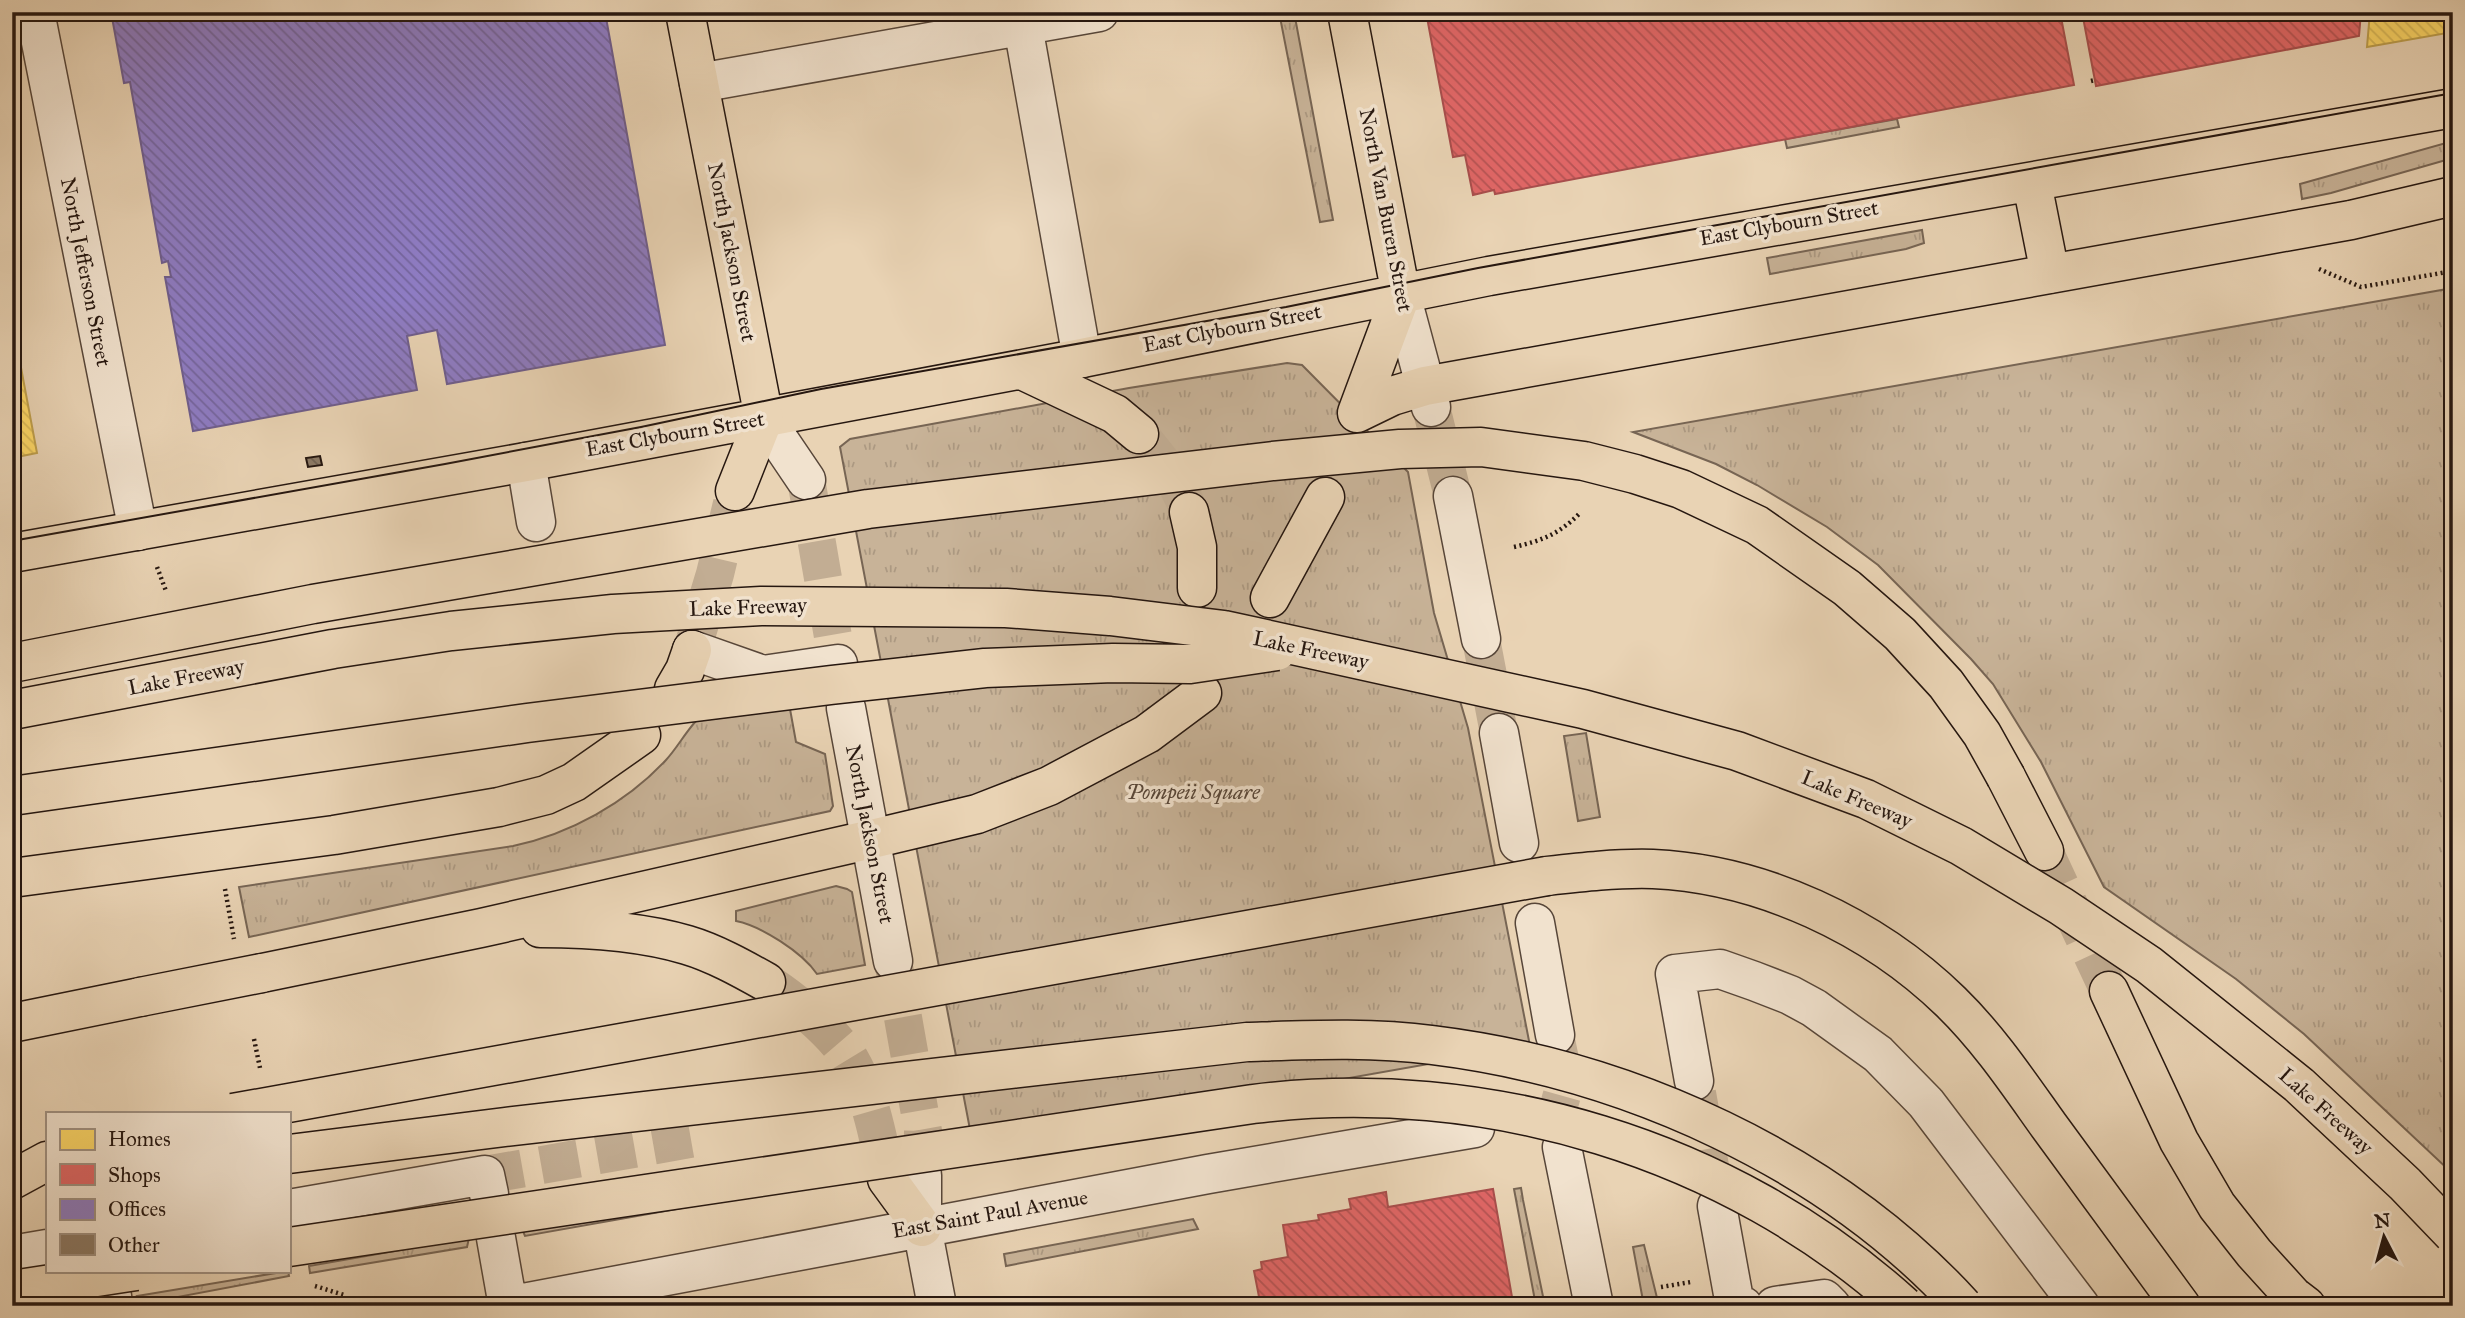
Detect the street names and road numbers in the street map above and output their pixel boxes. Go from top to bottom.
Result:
street label: North Van Buren Street [1353,106,1419,315]
street label: North Jackson Street [702,160,762,344]
street label: North Jefferson Street [55,175,117,369]
street label: East Clybourn Street [1698,194,1881,252]
street label: East Clybourn Street [1141,298,1324,358]
street label: East Clybourn Street [584,405,767,463]
street label: Lake Freeway [689,592,808,622]
street label: Lake Freeway [1251,625,1372,675]
street label: Lake Freeway [126,653,247,701]
street label: North Jackson Street [840,742,900,926]
street label: Lake Freeway [1798,764,1917,834]
street label: Lake Freeway [2274,1062,2379,1161]
street label: East Saint Paul Avenue [890,1184,1090,1244]

